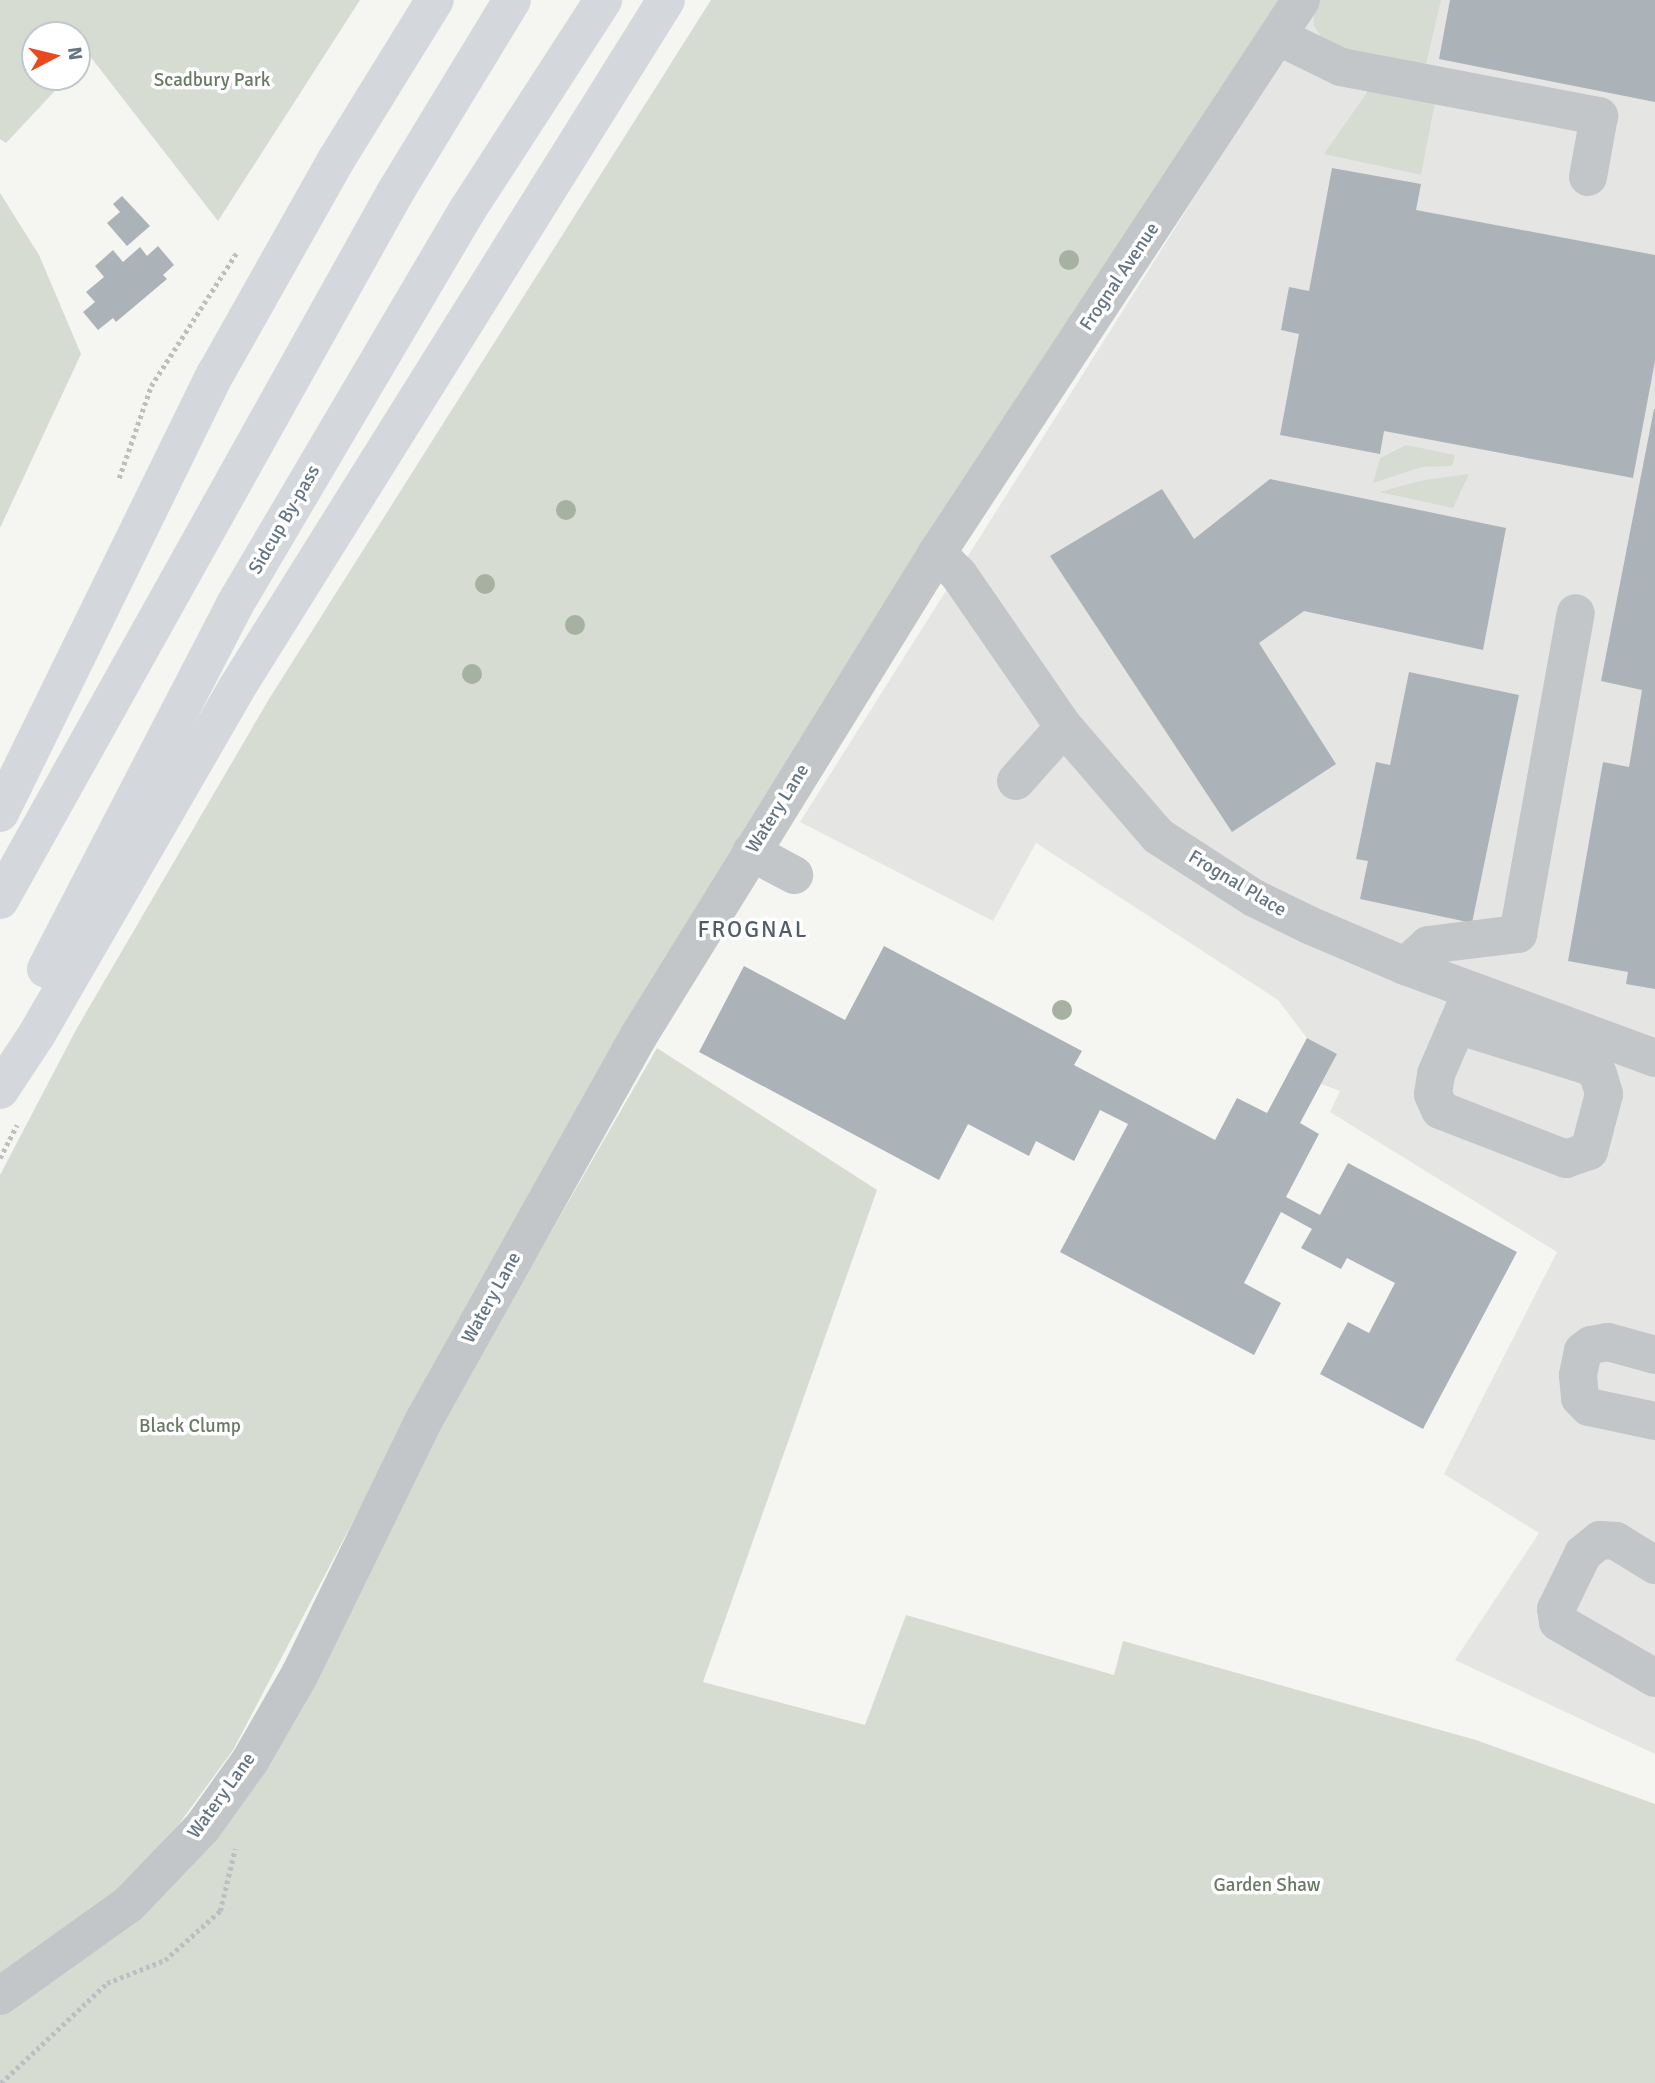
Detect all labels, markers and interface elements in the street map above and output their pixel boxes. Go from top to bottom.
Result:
north arrow [21,21,91,91]
text: N [62,46,88,62]
park label: Scadbury Park [154,70,270,92]
street label: Frognal Avenue [1076,219,1164,335]
street label: Sidcup By-pass [245,461,325,579]
street label: Watery Lane [742,760,814,858]
street label: Frognal Place [1184,846,1290,922]
district label: FROGNAL [698,916,808,944]
street label: Watery Lane [458,1248,526,1348]
park label: Black Clump [139,1416,241,1438]
street label: Watery Lane [183,1749,261,1843]
park label: Garden Shaw [1214,1875,1320,1897]

